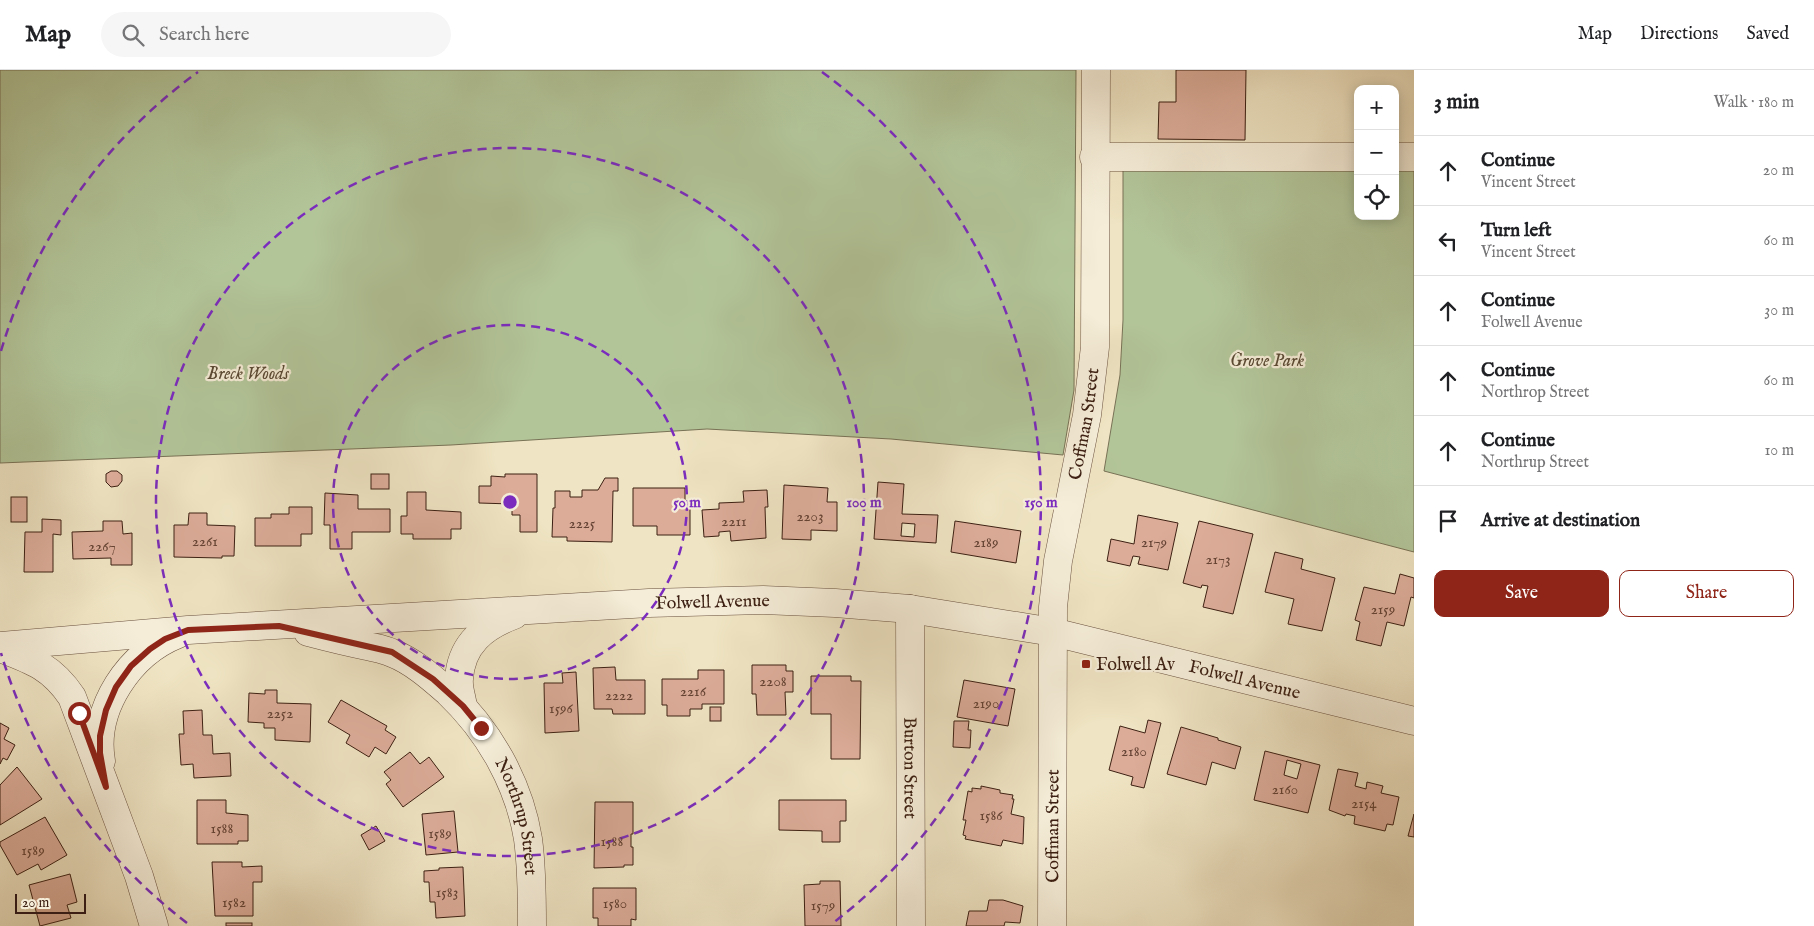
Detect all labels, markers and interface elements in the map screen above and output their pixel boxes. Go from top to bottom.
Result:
search box [101,12,451,57]
text: Map [25,19,71,50]
icon: search [119,21,147,49]
text: Search here [159,23,250,47]
text: Map [1578,23,1612,46]
text: Directions [1640,23,1718,46]
text: Saved [1746,23,1789,46]
map controls [1354,85,1399,220]
button: + [1354,85,1399,130]
text: 3 min [1434,89,1479,116]
text: Walk · 180 m [1713,93,1794,113]
button: − [1354,130,1399,175]
text: Continue [1481,149,1555,173]
icon: ahead [1434,157,1462,185]
text: 20 m [1763,161,1794,181]
text: Vincent Street [1481,173,1576,193]
button: locate [1354,175,1399,220]
text: Turn left [1481,219,1552,243]
icon: left [1434,227,1462,255]
text: 60 m [1764,231,1794,251]
text: Vincent Street [1481,243,1576,263]
text: Continue [1481,289,1555,313]
icon: ahead [1434,297,1462,325]
text: 30 m [1764,301,1794,321]
text: Folwell Avenue [1481,313,1583,333]
park label: Grove Park [1230,350,1304,373]
text: Continue [1481,359,1555,383]
park label: Breck Woods [207,363,290,386]
street label: Coffman Street [1064,367,1105,482]
icon: ahead [1434,367,1462,395]
text: 60 m [1764,371,1794,391]
text: Northrop Street [1481,383,1589,403]
text: Continue [1481,429,1555,453]
icon: ahead [1434,437,1462,465]
text: 10 m [1764,441,1794,461]
text: Northrup Street [1481,453,1589,473]
centre of rings [501,493,519,511]
text: 50 m [673,493,701,512]
text: 100 m [846,493,882,512]
text: 150 m [1024,493,1058,512]
house number: 2203 [796,507,824,526]
icon: arrive [1434,507,1462,535]
text: Arrive at destination [1481,509,1640,533]
house number: 2211 [721,512,747,531]
house number: 2225 [569,514,596,533]
house number: 2261 [192,532,218,551]
house number: 2189 [973,533,999,552]
house number: 2179 [1141,533,1167,552]
house number: 2267 [88,537,116,556]
house number: 2173 [1205,550,1231,569]
button: Save [1434,570,1609,617]
button: Share [1619,570,1794,617]
street label: Folwell Avenue [655,590,770,616]
house number: 2159 [1371,600,1395,619]
place label: Folwell Av [1096,654,1176,677]
street label: Folwell Avenue [1186,656,1303,706]
marker: Folwell Av [1080,658,1092,670]
house number: 2208 [759,672,787,691]
house number: 2216 [680,682,707,701]
house number: 2222 [605,686,633,705]
house number: 2190 [973,694,999,713]
house number: 1596 [549,699,574,718]
route start [68,702,91,725]
house number: 2252 [267,704,293,723]
route end [470,717,493,740]
street label: Burton Street [897,717,921,819]
house number: 2180 [1121,742,1147,761]
street label: Northrup Street [488,754,541,876]
street label: Coffman Street [1042,769,1065,883]
house number: 2160 [1272,780,1298,799]
house number: 2154 [1351,794,1377,813]
house number: 1586 [979,806,1003,825]
house number: 1588 [211,819,234,838]
house number: 1589 [428,824,452,843]
house number: 1588 [601,832,624,851]
house number: 1589 [21,841,45,860]
house number: 1583 [436,883,458,902]
scale bar [15,891,86,914]
house number: 1582 [222,893,246,912]
text: 20 m [22,894,49,912]
house number: 1580 [603,894,627,913]
house number: 1579 [811,896,835,915]

